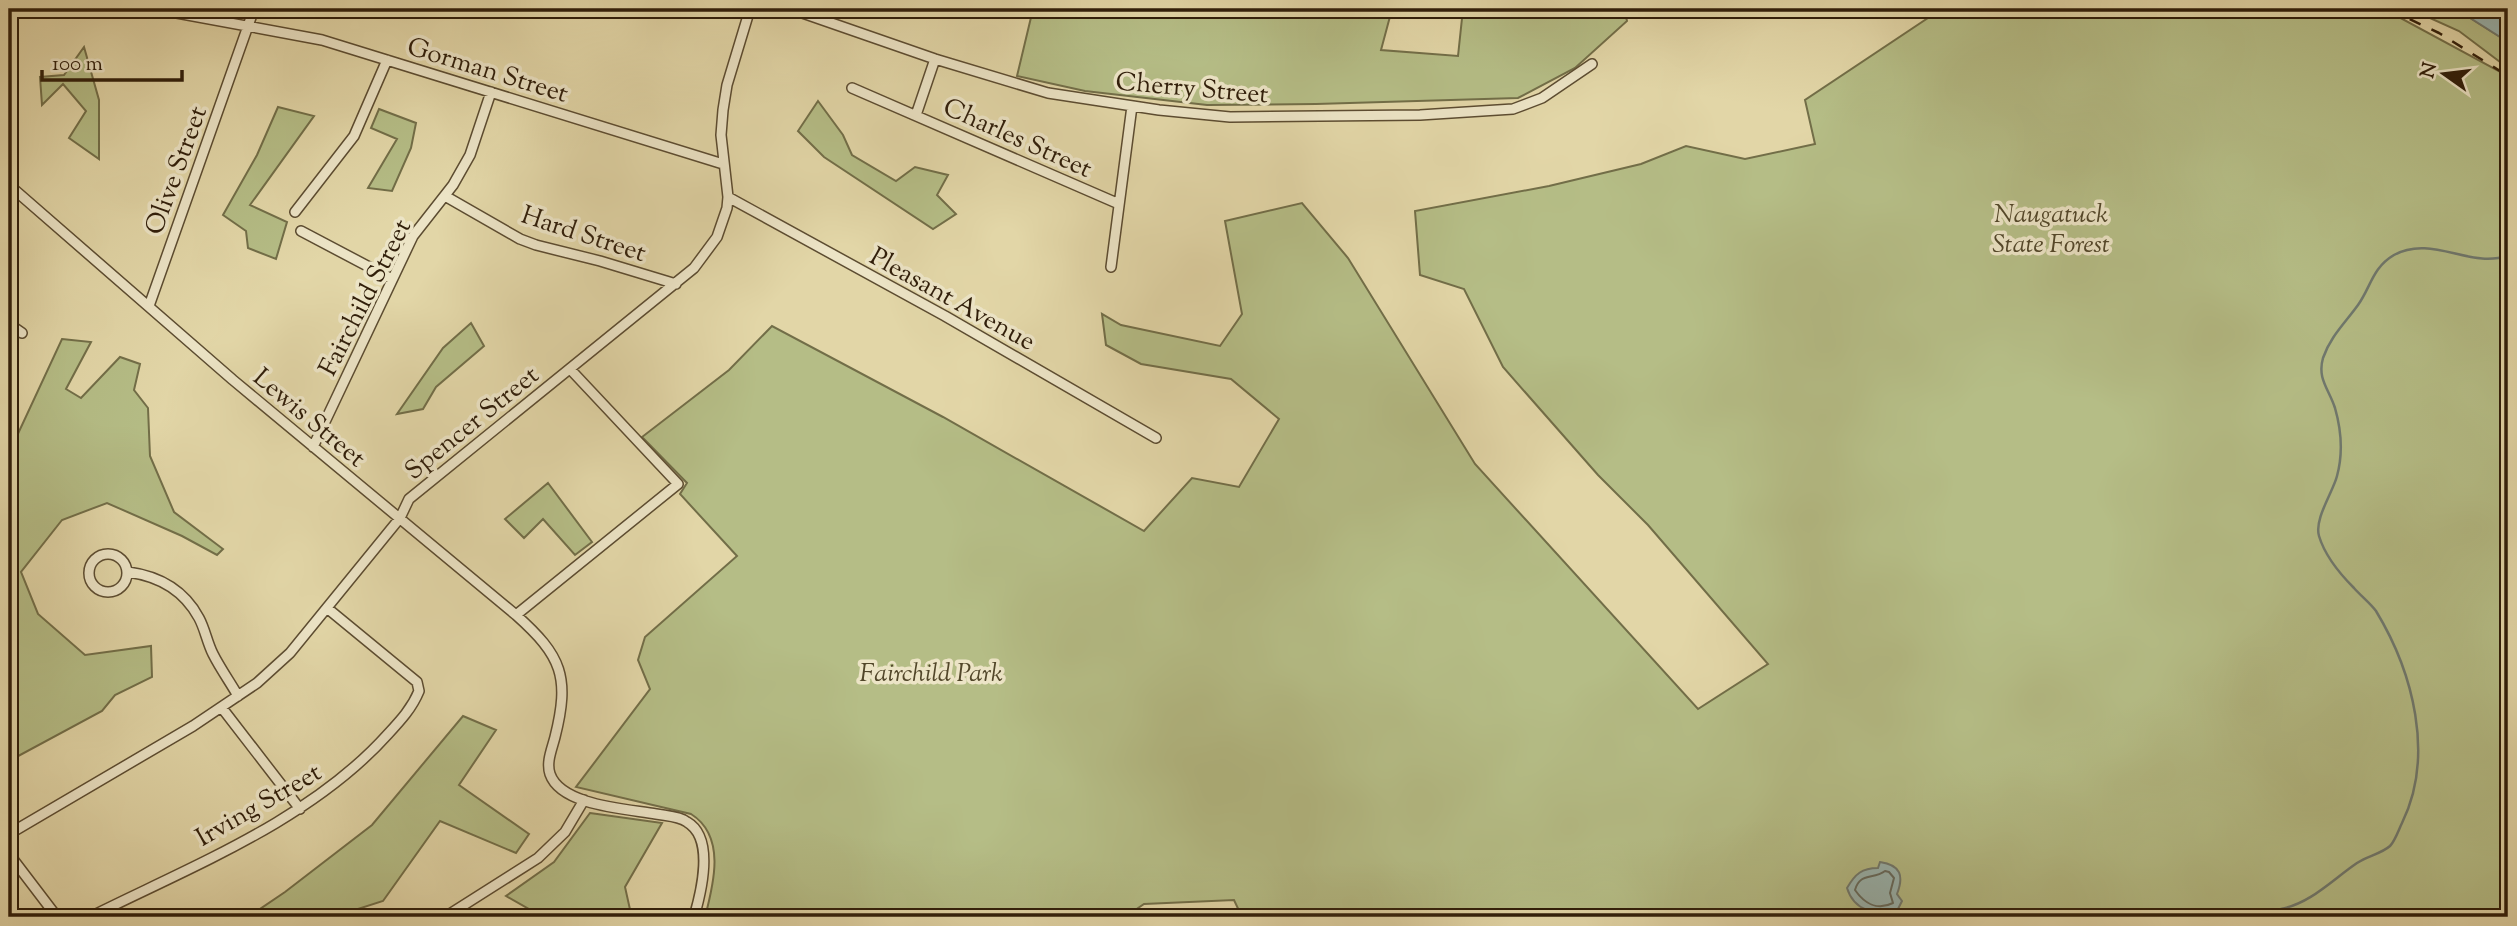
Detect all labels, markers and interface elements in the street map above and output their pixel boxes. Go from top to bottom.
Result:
street label: Gorman Street [402,29,573,113]
scale bar [42,38,182,82]
north arrow [2408,38,2478,108]
text: 100 m [52,50,103,80]
text: N [2415,60,2445,81]
street label: Cherry Street [1114,64,1270,115]
street label: Charles Street [937,90,1097,189]
street label: Olive Street [137,101,218,240]
park label: Naugatuck State Forest [1992,197,2110,264]
street label: Hard Street [516,198,651,273]
street label: Fairchild Street [311,213,422,383]
street label: Pleasant Avenue [862,239,1041,361]
street label: Spencer Street [397,358,548,490]
street label: Lewis Street [244,361,373,477]
park label: Fairchild Park [859,656,1003,693]
street label: Irving Street [189,755,329,857]

